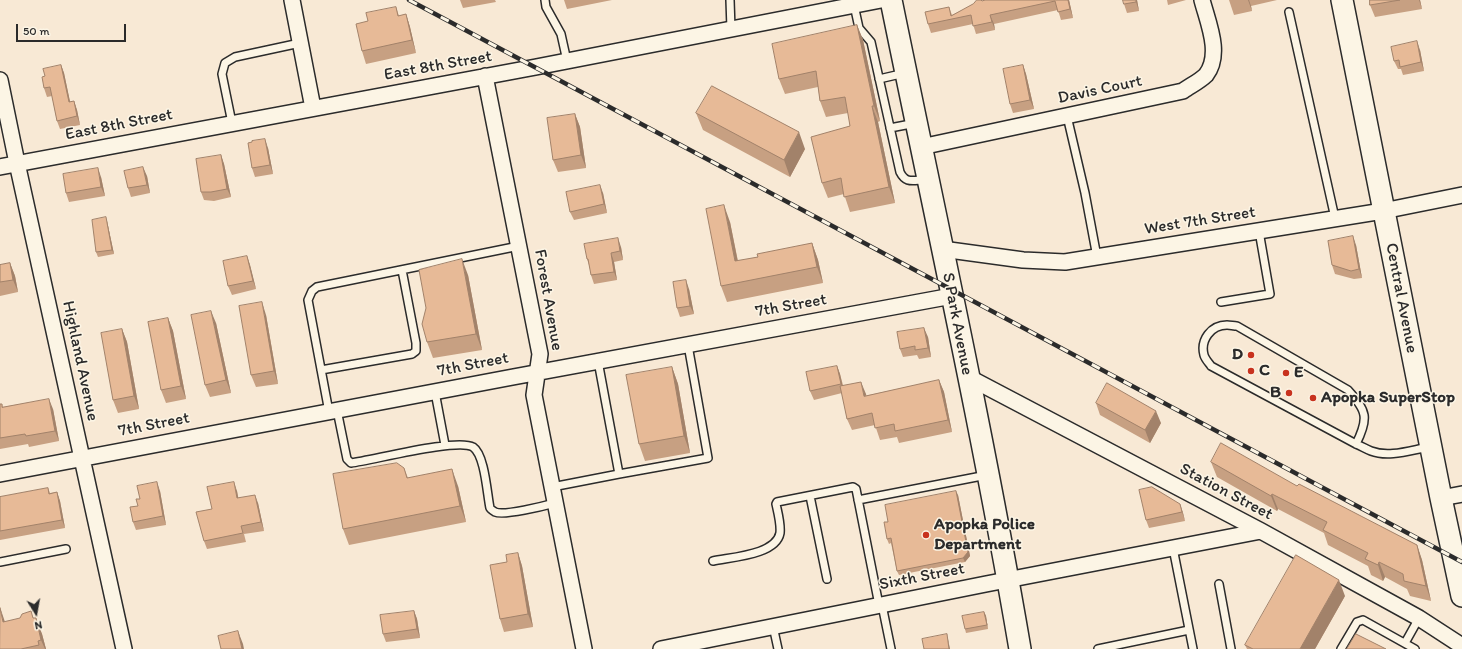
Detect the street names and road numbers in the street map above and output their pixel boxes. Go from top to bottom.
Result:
street label: East 8th Street [382,46,494,86]
street label: Davis Court [1056,71,1144,109]
street label: East 8th Street [63,105,175,145]
street label: West 7th Street [1143,202,1257,240]
street label: Central Avenue [1380,241,1422,355]
street label: Forest Avenue [529,248,567,352]
street label: S Park Avenue [937,271,977,377]
street label: 7th Street [754,290,828,322]
street label: Highland Avenue [57,299,103,423]
street label: 7th Street [436,348,510,382]
street label: 7th Street [117,408,191,442]
street label: Station Street [1176,459,1276,525]
street label: Sixth Street [878,559,966,595]

